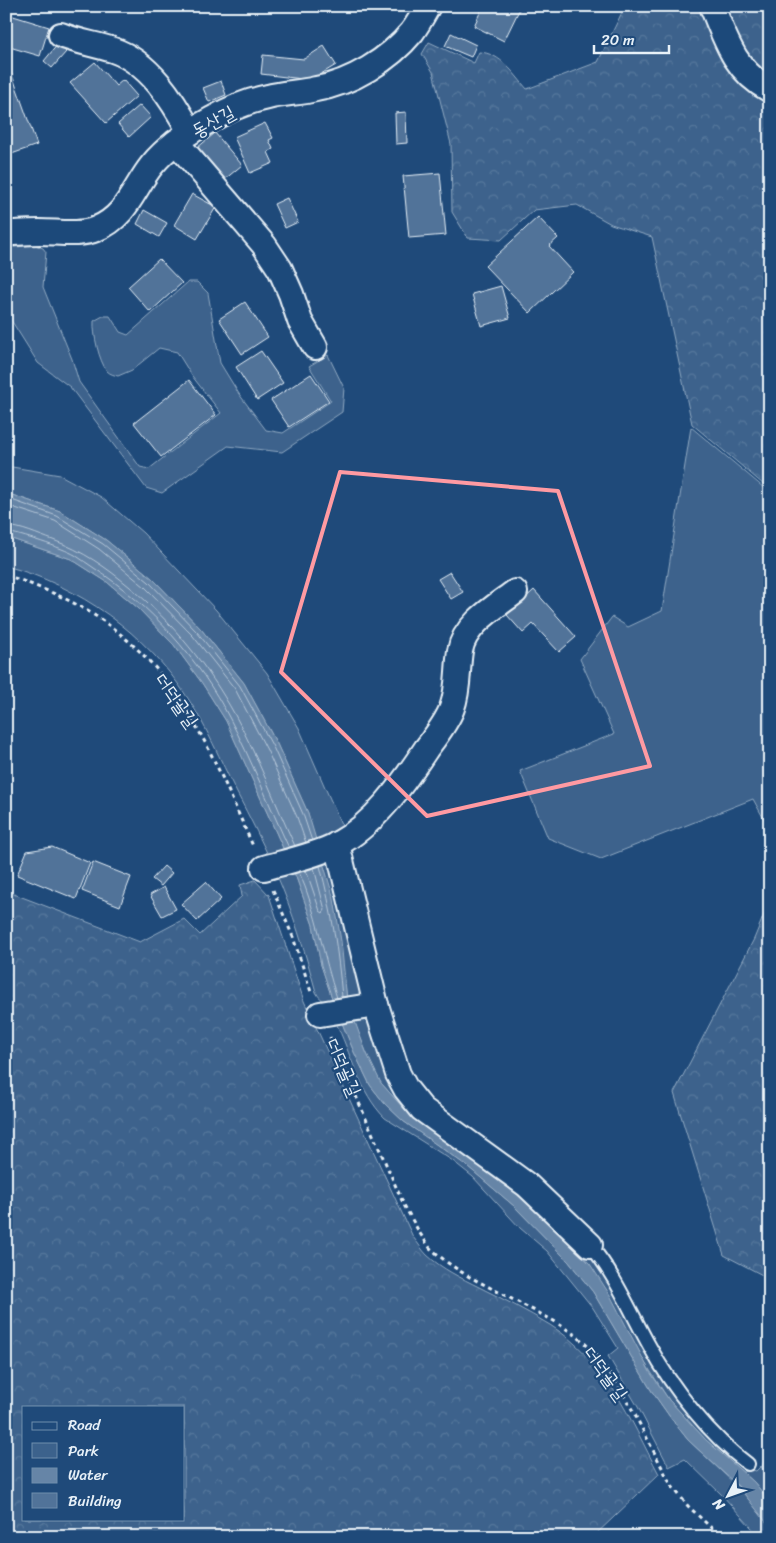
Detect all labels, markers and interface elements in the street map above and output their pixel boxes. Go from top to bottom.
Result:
scale bar [594,22,668,54]
text: 20 m [601,27,635,53]
street label: 동산길 [185,96,241,147]
street label: 더덕골길 [146,666,208,735]
street label: 더덕골길 [316,1033,371,1102]
street label: 더덕골길 [574,1339,637,1408]
legend [22,1406,185,1520]
text: Road [68,1412,101,1438]
text: Park [68,1438,99,1464]
text: Water [68,1462,108,1488]
north arrow [704,1470,754,1520]
text: Building [68,1488,122,1514]
text: N [706,1492,732,1517]

